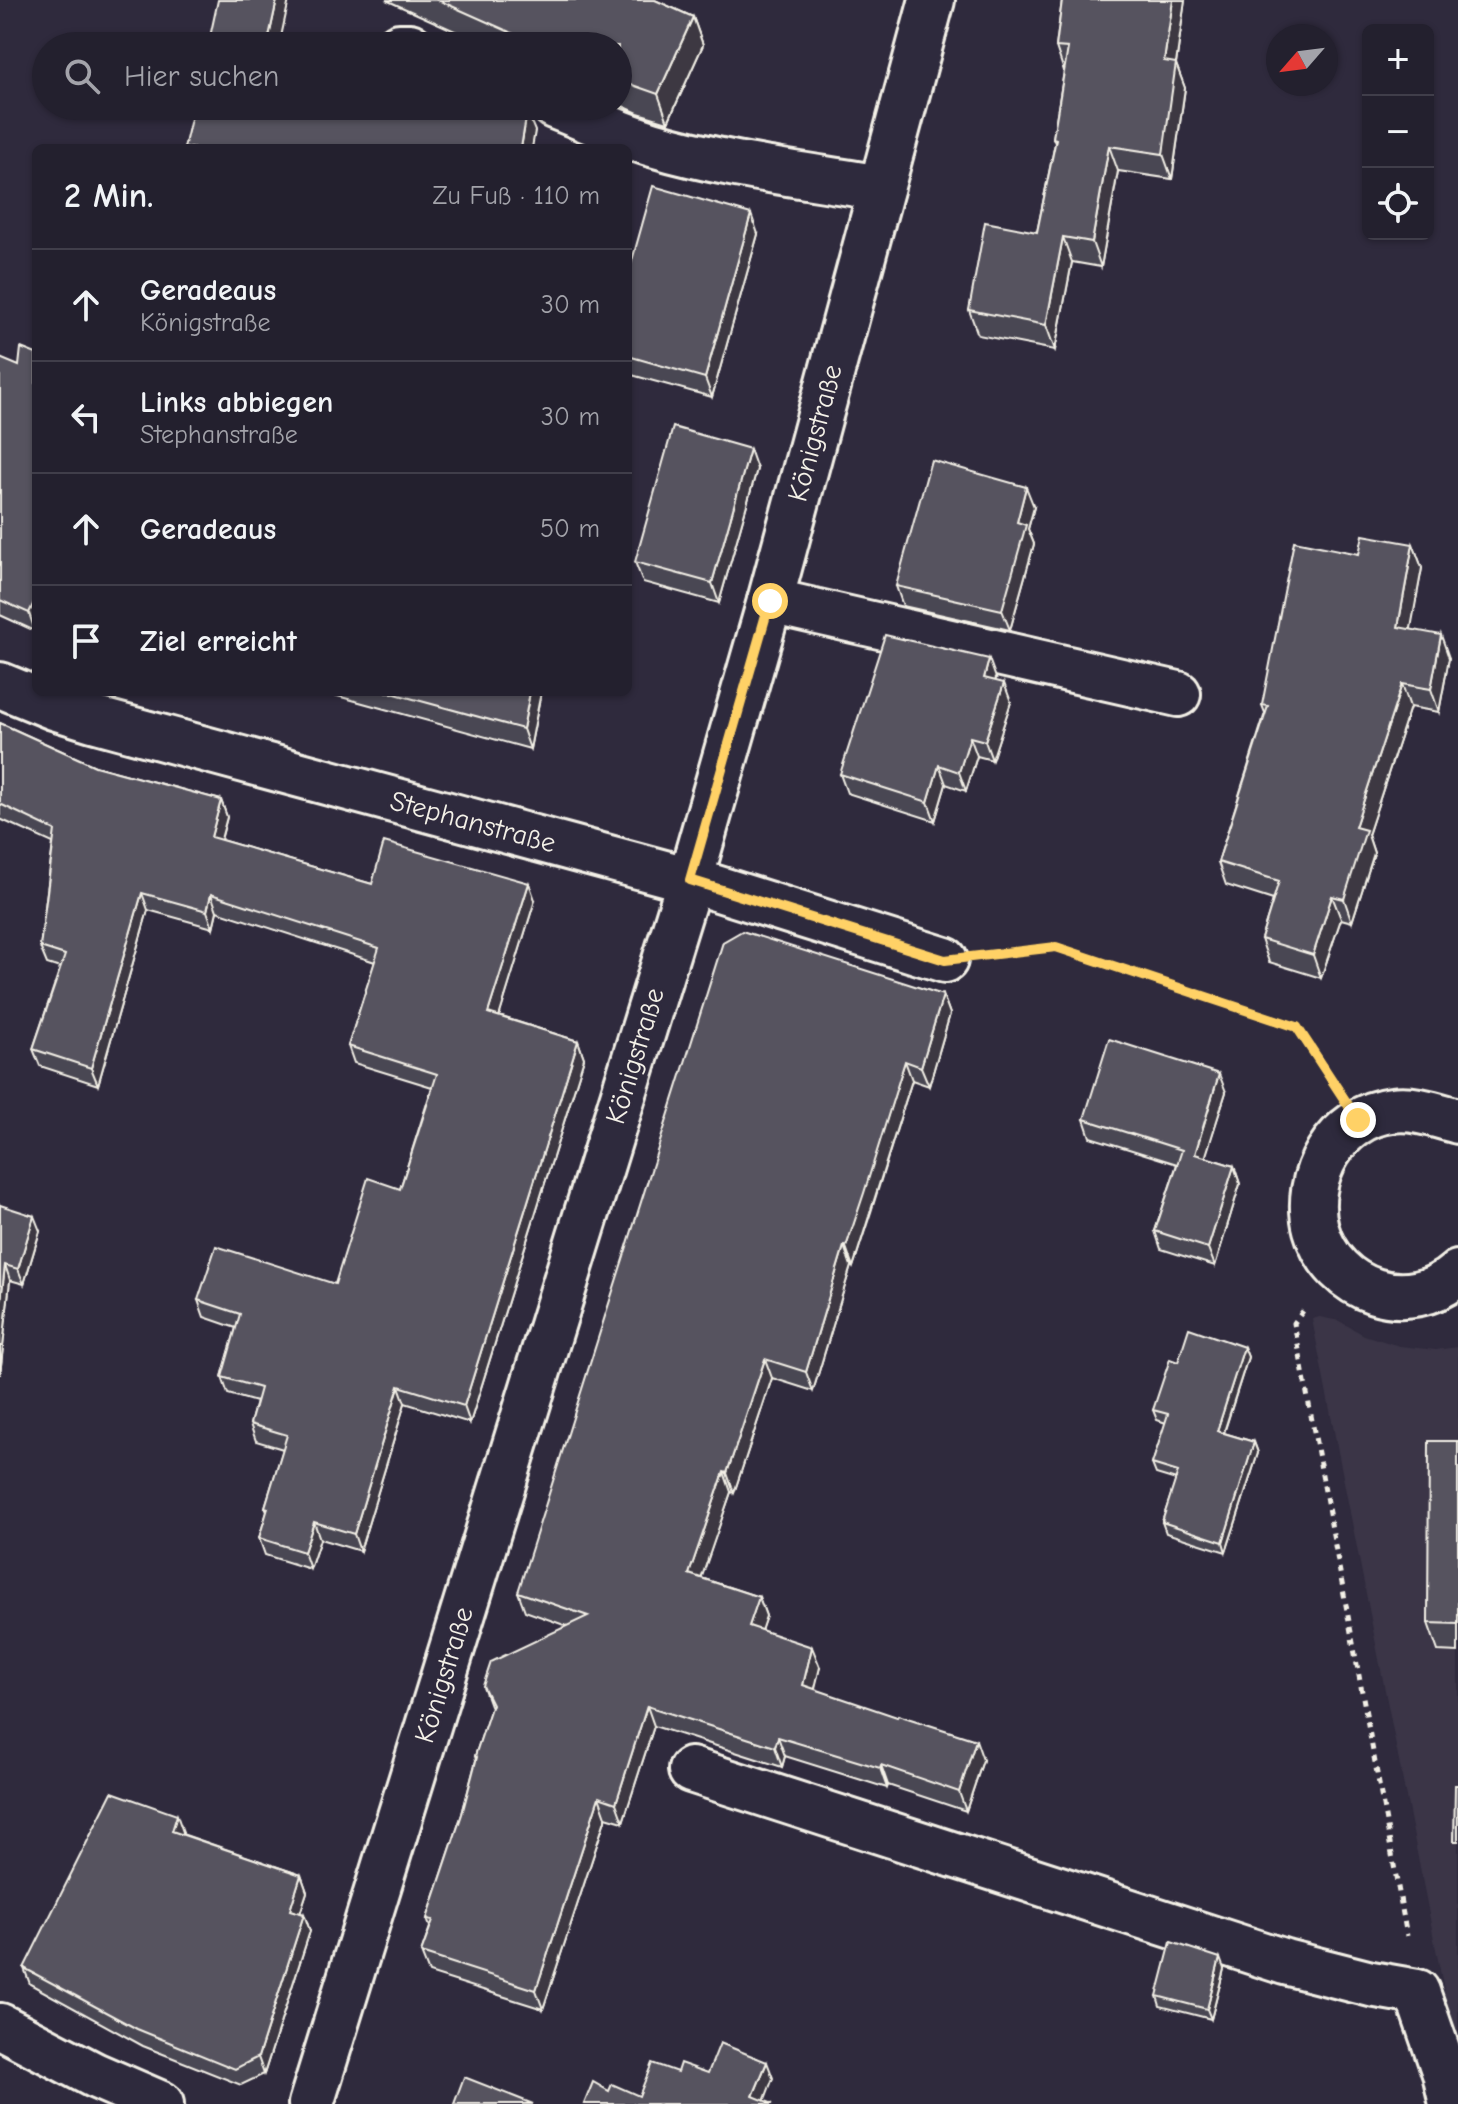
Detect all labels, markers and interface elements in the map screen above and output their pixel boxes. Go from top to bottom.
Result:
north arrow [1266,24,1338,96]
map controls [1362,24,1434,240]
button: + [1362,24,1434,96]
search box [32,32,632,120]
icon: search [60,54,104,98]
text: Hier suchen [124,59,279,94]
button: − [1362,96,1434,168]
button: locate [1362,168,1434,240]
text: 2 Min. [64,176,153,216]
text: Zu Fuß · 110 m [432,181,600,211]
text: Geradeaus [140,273,276,308]
icon: ahead [64,283,108,327]
text: 30 m [541,290,600,320]
text: Königstraße [140,308,271,338]
street label: Königstraße [781,361,849,505]
text: Links abbiegen [140,385,333,420]
icon: left [64,395,108,439]
text: 30 m [541,402,600,432]
text: Stephanstraße [140,420,298,450]
icon: ahead [64,507,108,551]
text: Geradeaus [140,512,276,547]
text: 50 m [540,514,600,544]
route start [752,583,788,619]
icon: arrive [64,619,108,663]
text: Ziel erreicht [140,624,297,659]
street label: Stephanstraße [387,785,559,859]
street label: Königstraße [599,984,671,1128]
route end [1340,1102,1376,1138]
street label: Königstraße [408,1603,480,1747]

